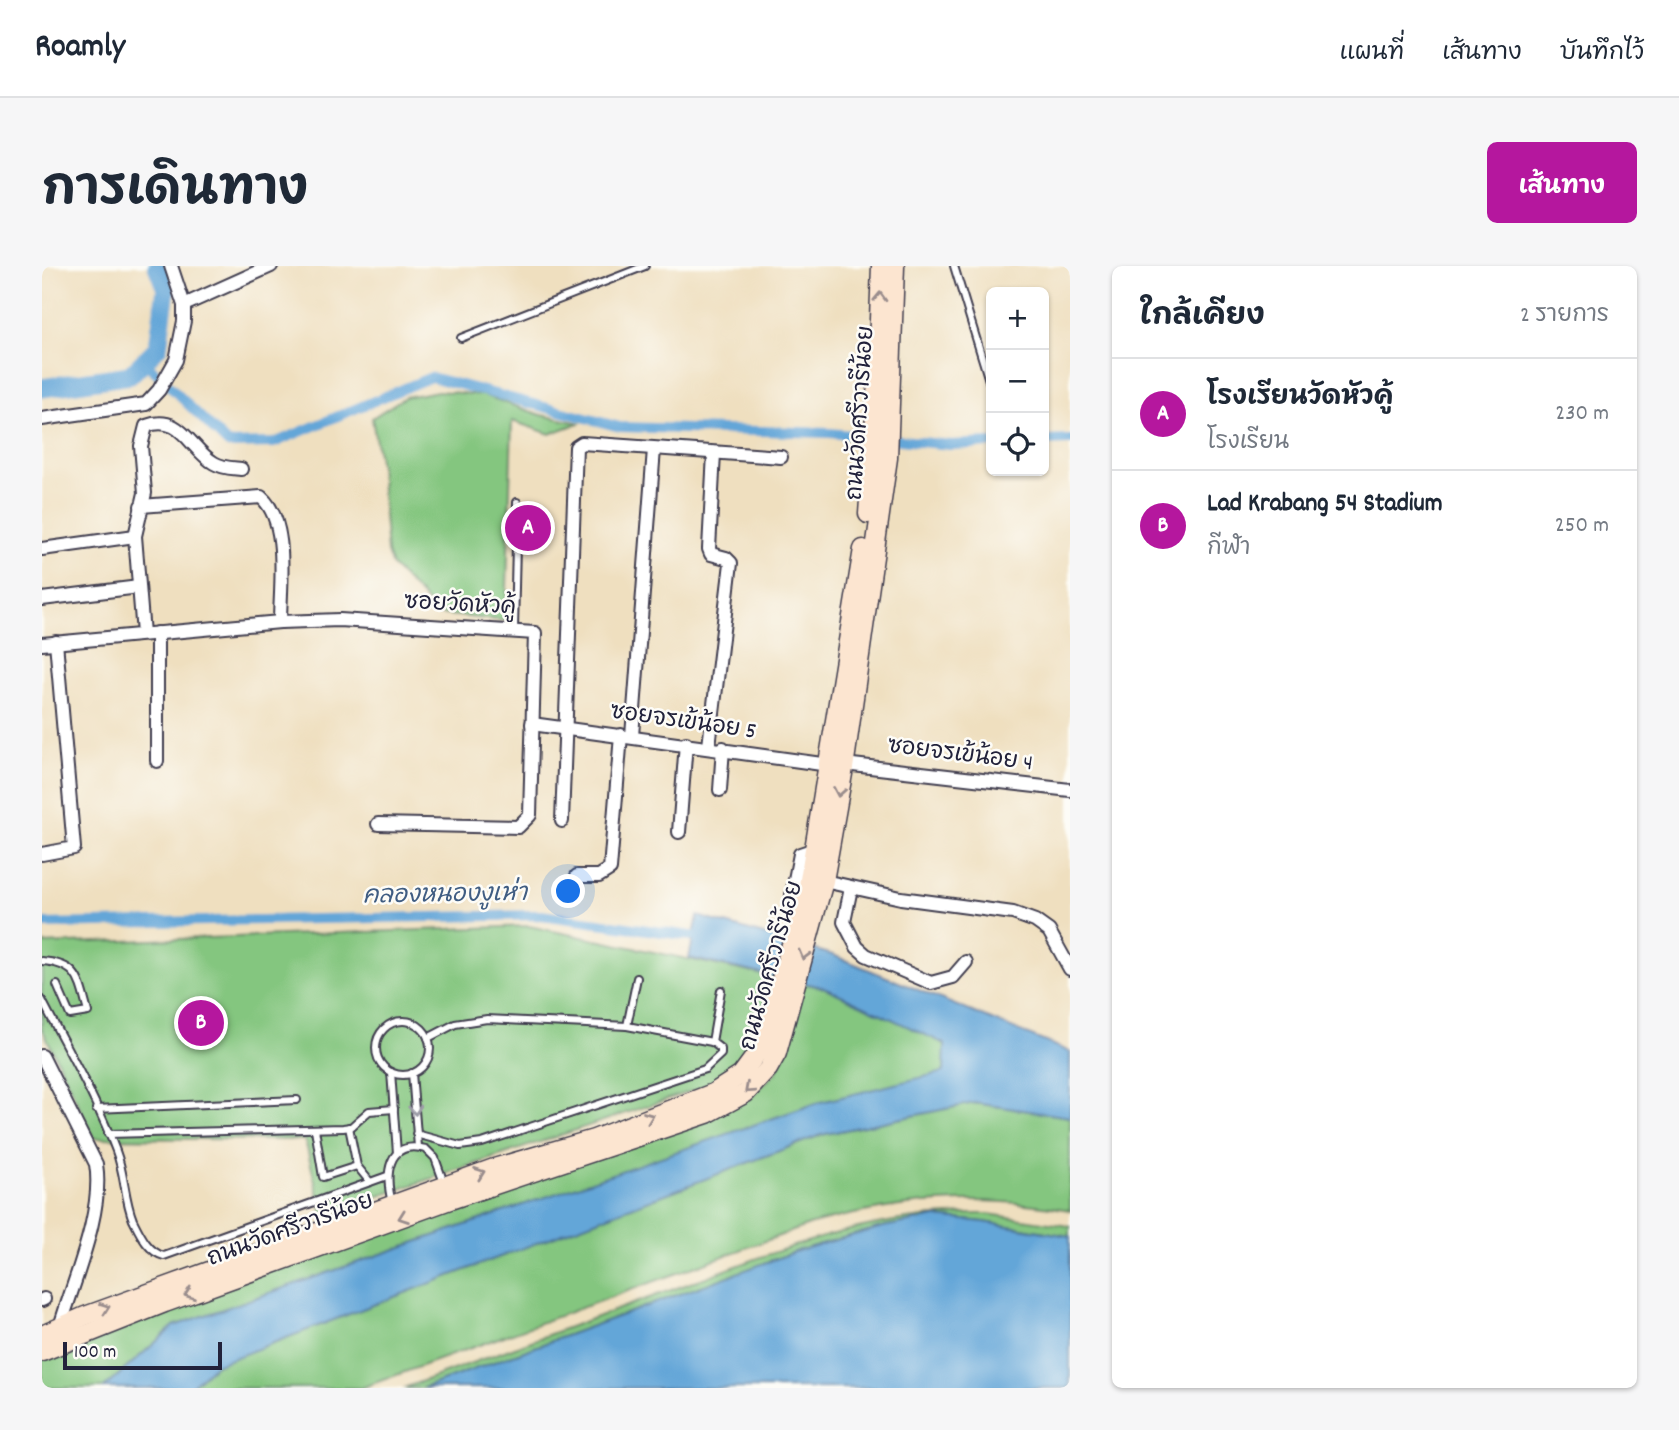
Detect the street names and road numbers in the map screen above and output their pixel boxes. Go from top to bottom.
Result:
street label: ถนนวัดศรีวารีน้อย [837,324,885,502]
street label: ซอยวัดหัวคู้ [403,585,517,625]
street label: ซอยจรเข้น้อย 5 [608,694,758,750]
street label: ซอยจรเข้น้อย 4 [886,729,1035,781]
street label: ถนนวัดศรีวารีน้อย [731,877,813,1055]
street label: ถนนวัดศรีวารีน้อย [202,1184,379,1276]

